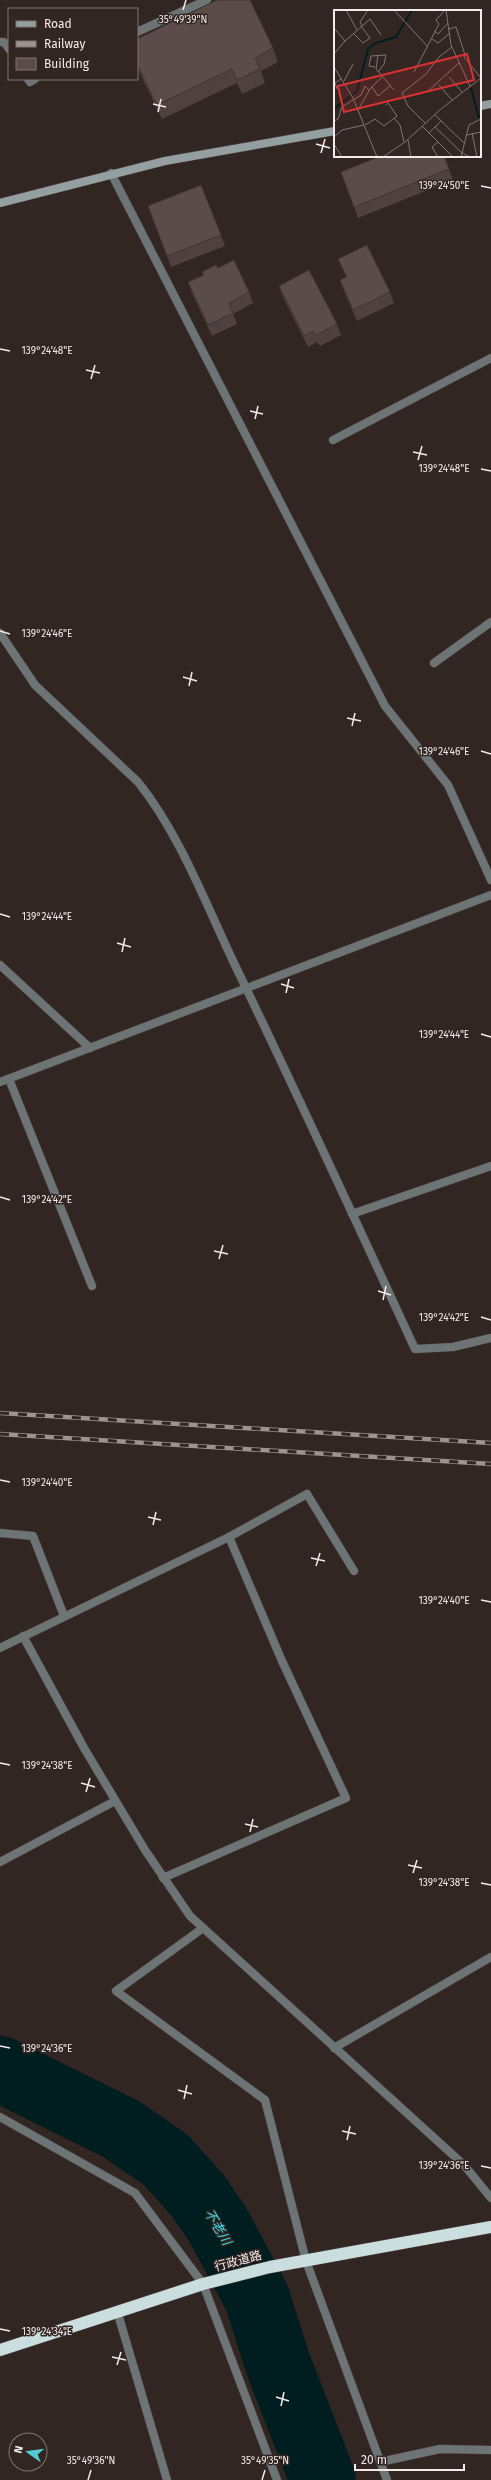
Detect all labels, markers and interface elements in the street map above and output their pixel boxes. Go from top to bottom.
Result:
legend [8,8,138,80]
inset map [334,10,481,157]
text: 35°49'39"N [159,14,207,26]
text: Road [44,17,72,31]
text: Railway [44,37,85,51]
text: Building [44,57,90,71]
text: 139°24'50"E [418,180,470,192]
text: 139°24'48"E [22,345,73,357]
text: 139°24'48"E [419,463,470,475]
text: 139°24'46"E [22,628,72,640]
text: 139°24'46"E [419,746,469,758]
text: 139°24'44"E [22,911,72,923]
text: 139°24'44"E [419,1029,469,1041]
text: 139°24'42"E [22,1194,72,1206]
text: 139°24'42"E [419,1312,469,1324]
text: 139°24'40"E [21,1477,73,1489]
text: 139°24'40"E [418,1595,470,1607]
text: 139°24'38"E [21,1760,73,1772]
text: 139°24'38"E [418,1877,470,1889]
text: 139°24'36"E [22,2043,72,2055]
text: 139°24'36"E [419,2160,469,2172]
water label: 不老川 [202,2206,235,2249]
street label: 行政道路 [213,2248,263,2274]
text: 139°24'34"E [22,2326,72,2338]
north arrow [8,2432,48,2472]
text: N [12,2445,26,2455]
scale bar [355,2446,464,2472]
text: 20 m [361,2453,387,2467]
text: 35°49'36"N [67,2455,115,2467]
text: 35°49'35"N [241,2455,289,2467]

